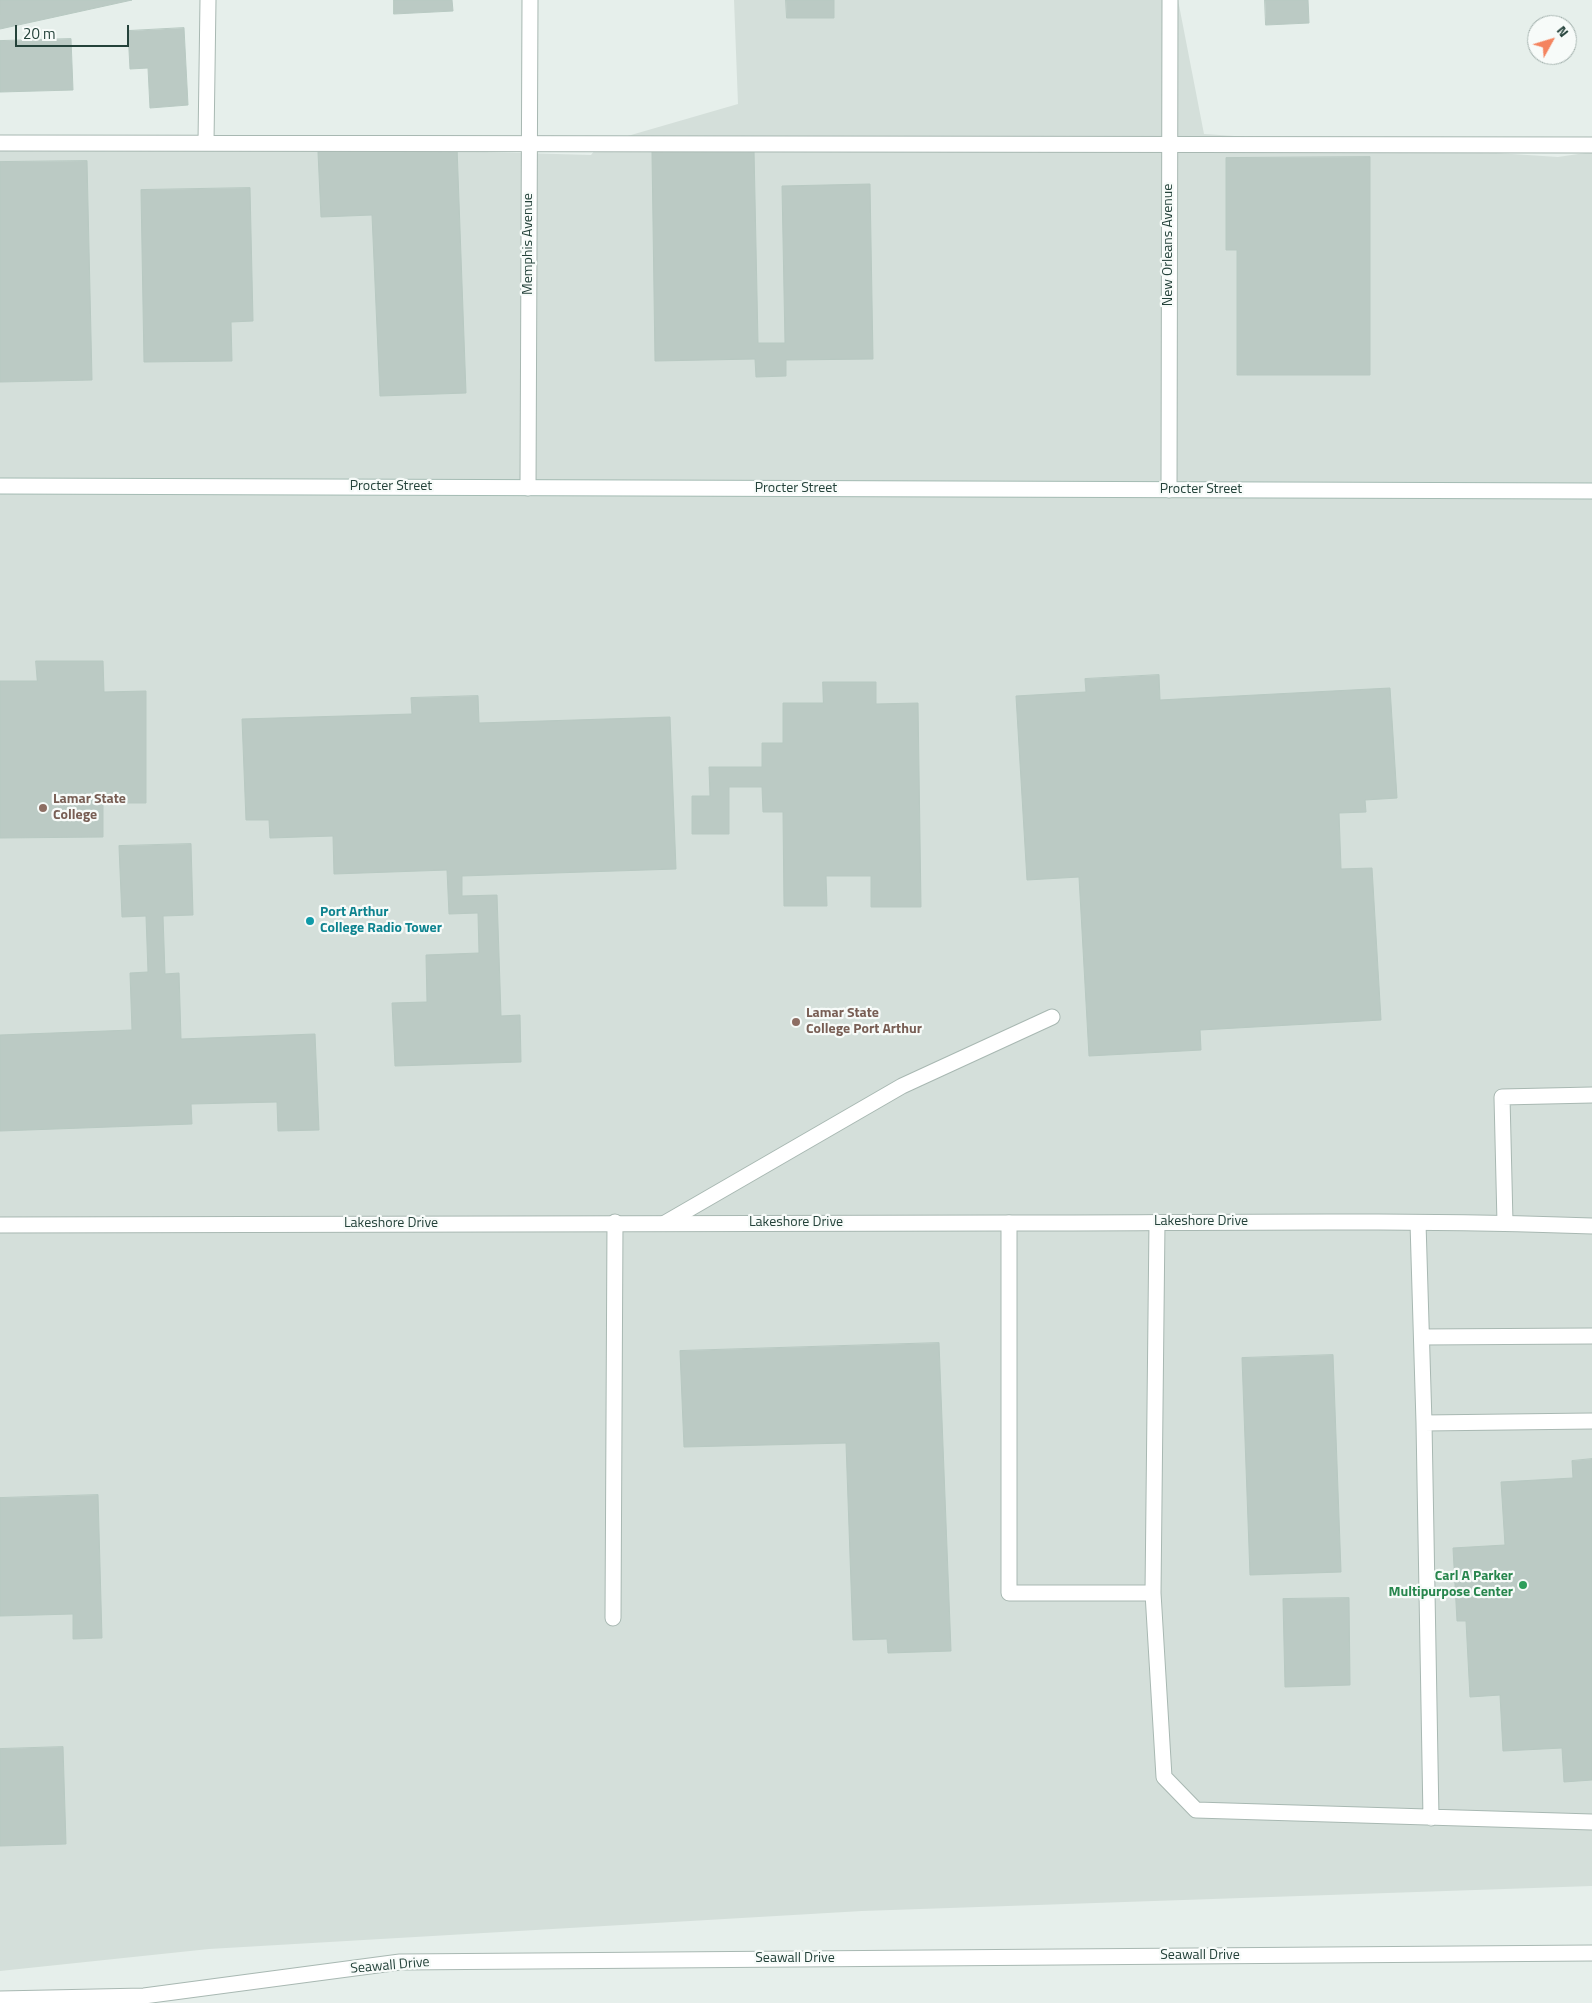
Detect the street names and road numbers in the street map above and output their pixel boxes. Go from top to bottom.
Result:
street label: New Orleans Avenue [1161,184,1177,306]
street label: Memphis Avenue [521,193,537,295]
street label: Procter Street [350,479,432,495]
street label: Procter Street [755,481,837,497]
street label: Procter Street [1160,482,1242,498]
street label: Lakeshore Drive [1154,1214,1248,1230]
street label: Lakeshore Drive [749,1215,843,1231]
street label: Lakeshore Drive [344,1216,438,1232]
street label: Seawall Drive [1160,1948,1240,1964]
street label: Seawall Drive [755,1951,835,1967]
street label: Seawall Drive [350,1954,430,1978]

